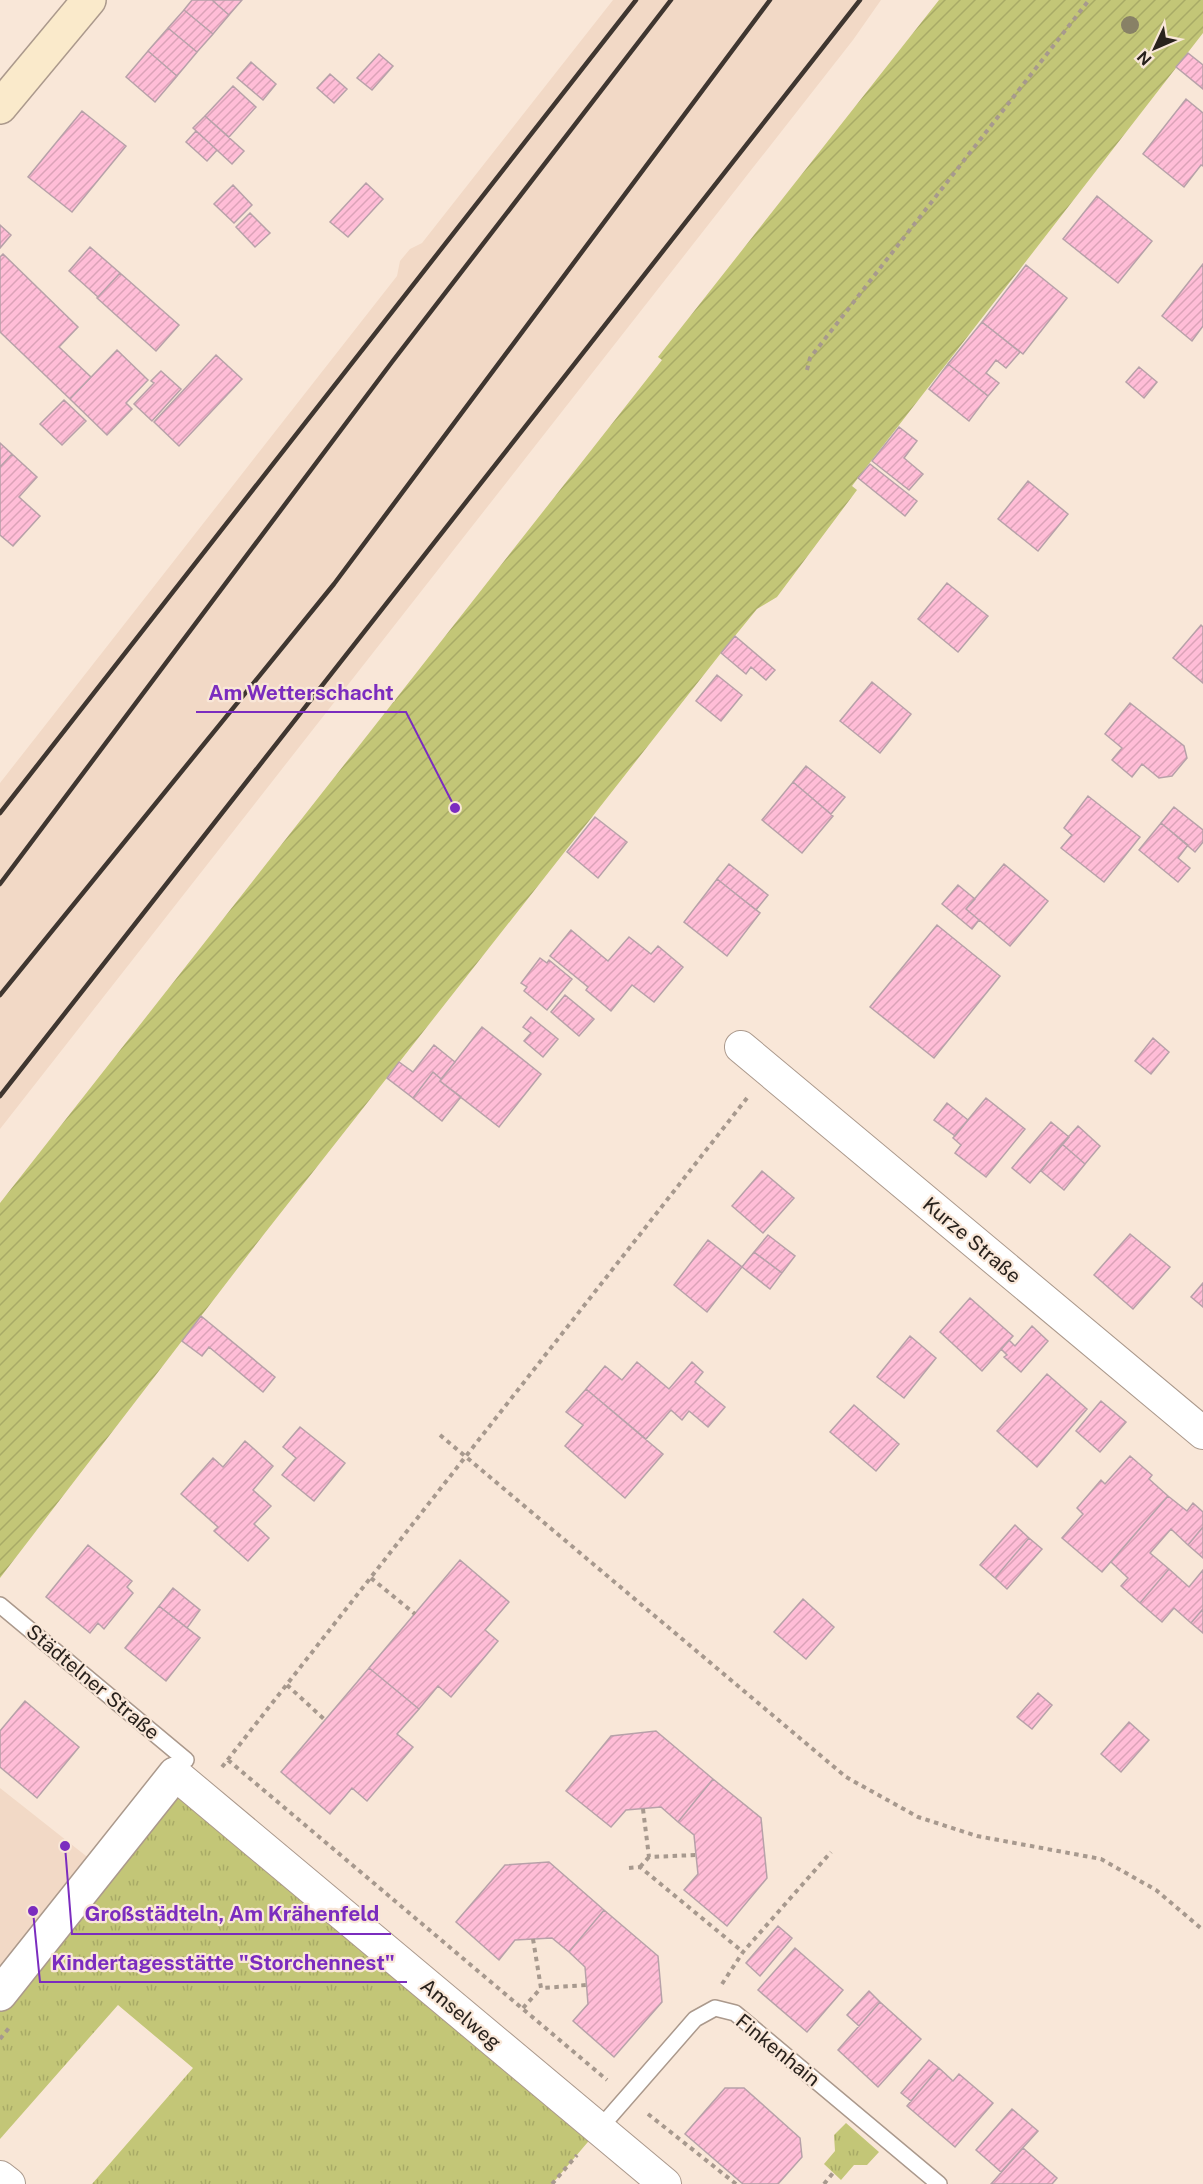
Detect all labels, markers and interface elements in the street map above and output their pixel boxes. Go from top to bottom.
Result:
north arrow [1125,18,1185,78]
text: N [1133,47,1156,69]
callout: Am Wetterschacht [196,673,406,712]
text: Am Wetterschacht [208,680,394,705]
street label: Kurze Straße [918,1192,1026,1288]
street label: Städtelner Straße [22,1619,164,1745]
callout: Großstädteln, Am Krähenfeld [72,1895,391,1934]
text: Großstädteln, Am Krähenfeld [85,1901,379,1926]
callout: Kindertagesstätte "Storchennest" [40,1943,407,1982]
text: Kindertagesstätte "Storchennest" [51,1950,395,1975]
street label: Amselweg [416,1973,506,2055]
street label: Finkenhain [731,2009,825,2091]

